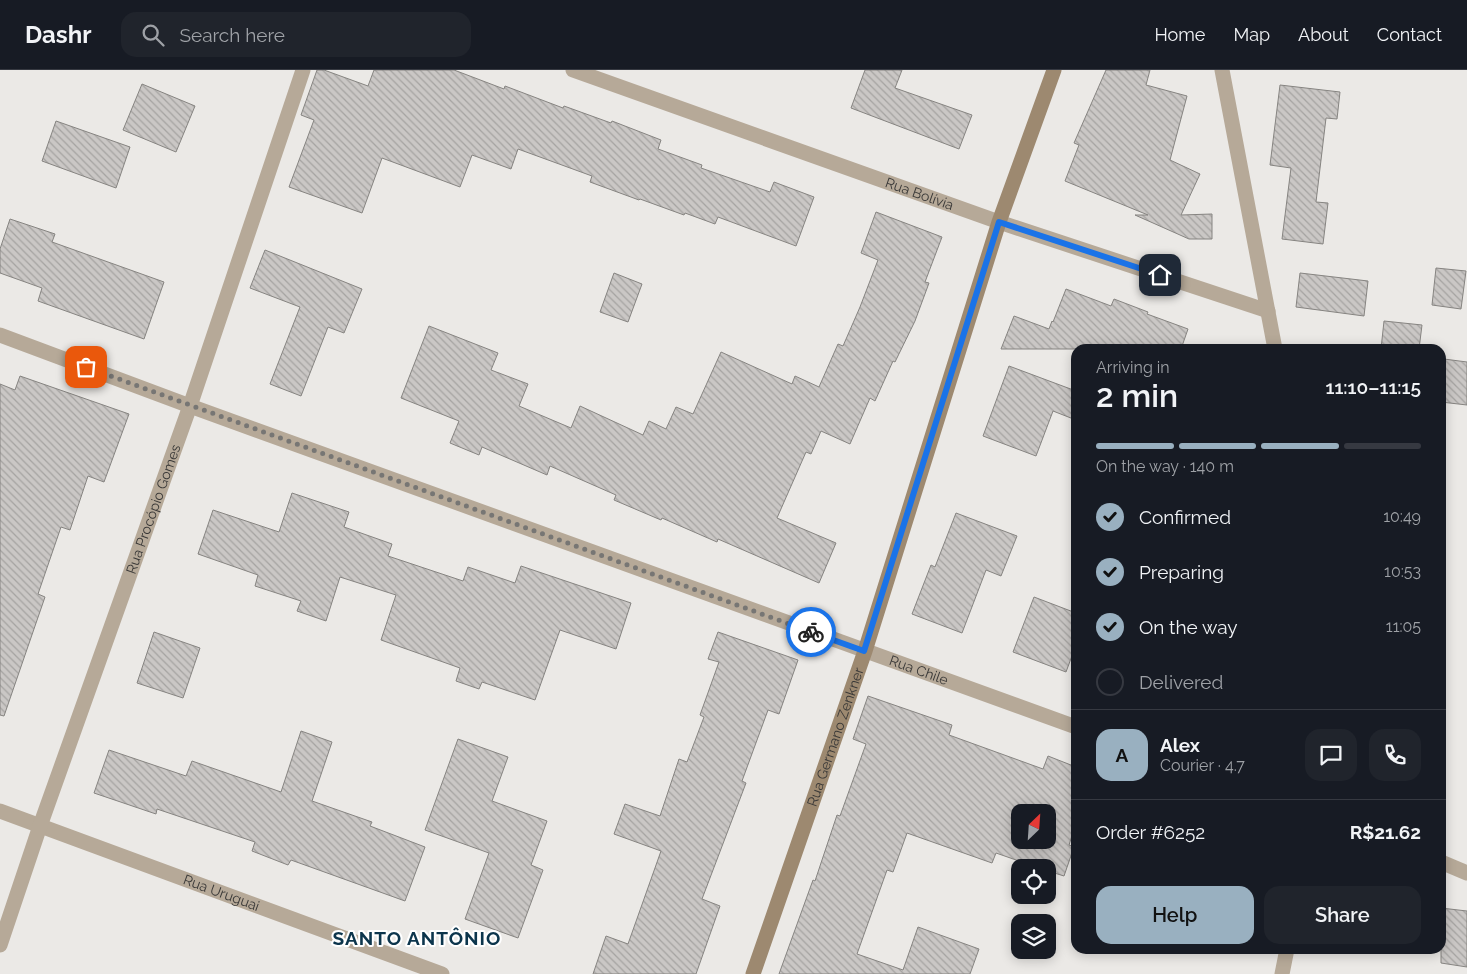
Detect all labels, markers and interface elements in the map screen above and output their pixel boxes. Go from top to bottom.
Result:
search box [121,12,471,57]
text: Dashr [25,20,91,49]
icon: search [139,21,167,49]
text: Search here [179,24,285,46]
text: Home [1154,24,1205,45]
text: Map [1233,24,1270,45]
text: About [1298,24,1349,45]
text: Contact [1377,24,1442,45]
street label: Rua Bolívia [883,174,956,213]
pin [1139,254,1181,296]
icon: home [1146,261,1174,289]
pin [65,346,107,388]
icon: bag [72,353,100,381]
text: Arriving in [1096,358,1170,377]
text: 11:10–11:15 [1325,376,1421,398]
text: 2 min [1096,377,1178,414]
street label: Rua Procópio Gomes [123,442,184,576]
text: On the way · 140 m [1096,457,1234,476]
icon: check [1096,503,1124,531]
text: Confirmed [1139,506,1231,528]
text: 10:49 [1383,507,1421,526]
icon: check [1096,558,1124,586]
text: Preparing [1139,561,1224,583]
text: 10:53 [1384,562,1421,581]
courier [786,607,836,657]
icon: check [1096,613,1124,641]
text: On the way [1139,616,1238,638]
text: 11:05 [1386,617,1421,636]
icon: bike [797,618,825,646]
street label: Rua Chile [887,652,950,688]
street label: Rua Germano Zenkner [804,665,867,808]
text: Delivered [1139,671,1223,693]
button: chat [1305,729,1357,781]
button: phone [1369,729,1421,781]
text: Alex [1160,734,1200,756]
text: A [1116,744,1128,766]
text: Courier · 4.7 [1160,756,1245,775]
north arrow [1011,804,1056,849]
map controls [1011,804,1056,959]
text: Order #6252 [1096,821,1205,843]
text: R$21.62 [1350,821,1421,843]
button: locate [1011,859,1056,904]
street label: Rua Uruguai [181,871,262,914]
button: Help [1096,886,1254,944]
button: Share [1264,886,1421,944]
button: layers [1011,914,1056,959]
district label: SANTO ANTÔNIO [333,927,501,949]

